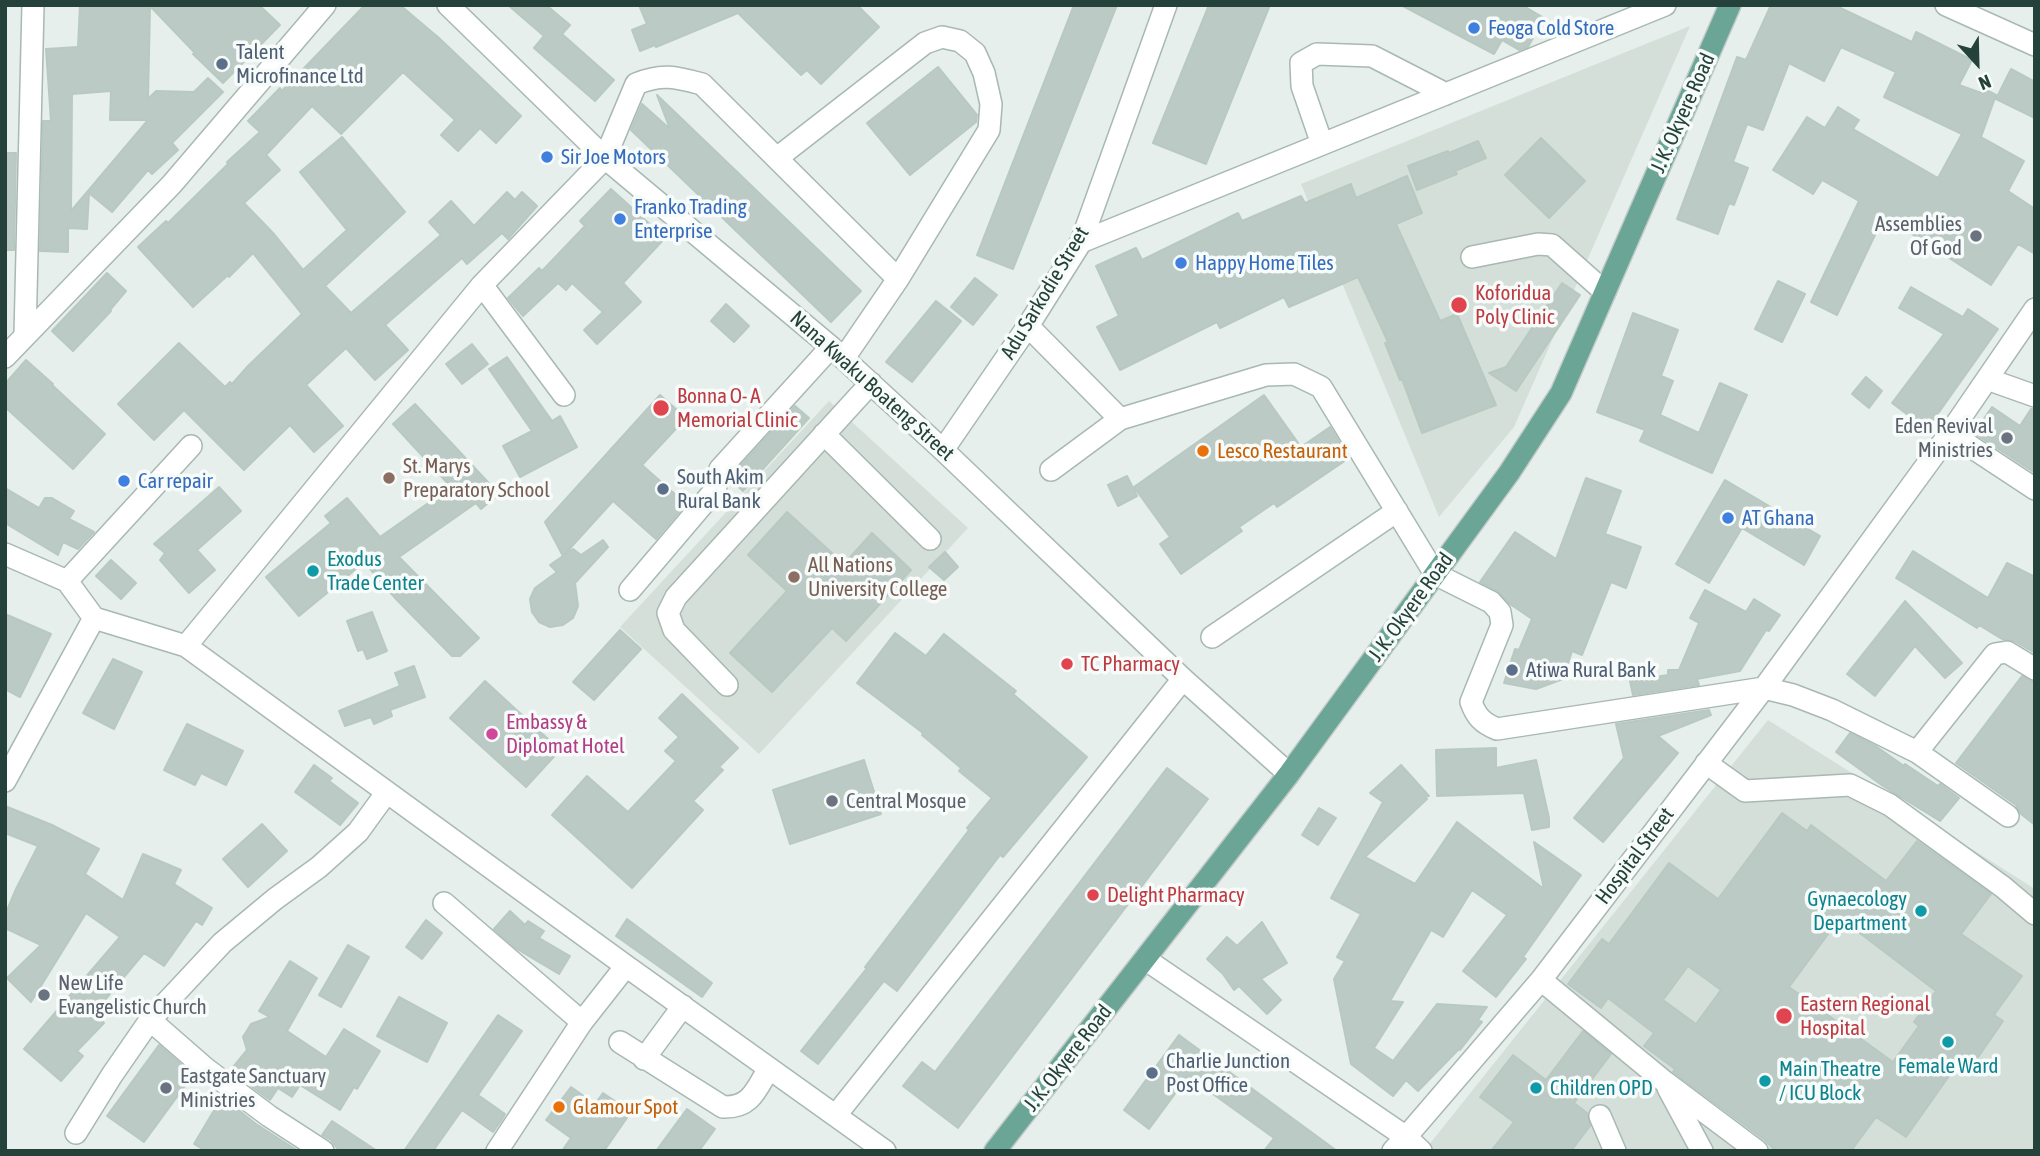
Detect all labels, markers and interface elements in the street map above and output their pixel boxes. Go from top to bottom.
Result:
place label: Feoga Cold Store [1488,15,1614,41]
marker: Feoga Cold Store [1466,20,1482,36]
north arrow [1942,28,2012,98]
place label: Talent Microfinance Ltd [236,39,364,89]
street label: J. K. Okyere Road [1645,49,1721,177]
marker: Talent Microfinance Ltd [214,56,230,72]
text: N [1976,70,1994,95]
place label: Sir Joe Motors [561,144,666,170]
marker: Sir Joe Motors [539,149,555,165]
place label: Franko Trading Enterprise [634,194,747,244]
marker: Franko Trading Enterprise [612,211,628,227]
place label: Assemblies Of God [1875,211,1962,261]
street label: Adu Sarkodie Street [996,222,1094,364]
marker: Assemblies Of God [1968,228,1984,244]
place label: Happy Home Tiles [1195,250,1334,276]
marker: Happy Home Tiles [1173,255,1189,271]
place label: Koforidua Poly Clinic [1475,280,1554,330]
marker: Koforidua Poly Clinic [1449,295,1469,315]
street label: Nana Kwaku Boateng Street [785,306,959,466]
place label: Bonna O- A Memorial Clinic [677,383,797,433]
marker: Bonna O- A Memorial Clinic [651,398,671,418]
place label: Eden Revival Ministries [1894,413,1993,463]
marker: Eden Revival Ministries [1999,430,2015,446]
place label: Lesco Restaurant [1217,438,1348,464]
marker: Lesco Restaurant [1195,443,1211,459]
place label: St. Marys Preparatory School [403,453,550,503]
place label: South Akim Rural Bank [677,464,764,514]
place label: Car repair [138,468,213,494]
marker: St. Marys Preparatory School [381,470,397,486]
marker: Car repair [116,473,132,489]
marker: South Akim Rural Bank [655,481,671,497]
place label: AT Ghana [1742,505,1815,531]
marker: AT Ghana [1720,510,1736,526]
place label: Exodus Trade Center [327,546,424,596]
street label: J. K. Okyere Road [1363,548,1459,666]
place label: All Nations University College [808,552,947,602]
marker: Exodus Trade Center [305,563,321,579]
marker: All Nations University College [786,569,802,585]
place label: TC Pharmacy [1081,651,1180,677]
marker: TC Pharmacy [1059,656,1075,672]
place label: Atiwa Rural Bank [1526,657,1656,683]
marker: Atiwa Rural Bank [1504,662,1520,678]
place label: Embassy & Diplomat Hotel [506,709,625,759]
marker: Embassy & Diplomat Hotel [484,726,500,742]
place label: Central Mosque [846,788,966,814]
marker: Central Mosque [824,793,840,809]
street label: Hospital Street [1590,803,1680,909]
place label: Delight Pharmacy [1107,882,1245,908]
place label: Gynaecology Department [1807,886,1907,936]
marker: Delight Pharmacy [1085,887,1101,903]
marker: Gynaecology Department [1913,903,1929,919]
place label: New Life Evangelistic Church [58,970,207,1020]
marker: New Life Evangelistic Church [36,987,52,1003]
place label: Eastern Regional Hospital [1800,991,1930,1041]
street label: J. K. Okyere Road [1019,1000,1117,1116]
marker: Eastern Regional Hospital [1774,1006,1794,1026]
marker: Female Ward [1940,1034,1956,1050]
place label: Charlie Junction Post Office [1166,1048,1290,1098]
place label: Female Ward [1898,1053,1998,1079]
place label: Main Theatre / ICU Block [1779,1056,1881,1106]
place label: Eastgate Sanctuary Ministries [180,1063,326,1113]
marker: Charlie Junction Post Office [1144,1065,1160,1081]
marker: Main Theatre / ICU Block [1757,1073,1773,1089]
place label: Children OPD [1550,1075,1653,1101]
marker: Eastgate Sanctuary Ministries [158,1080,174,1096]
marker: Children OPD [1528,1080,1544,1096]
place label: Glamour Spot [573,1094,678,1120]
marker: Glamour Spot [551,1099,567,1115]

